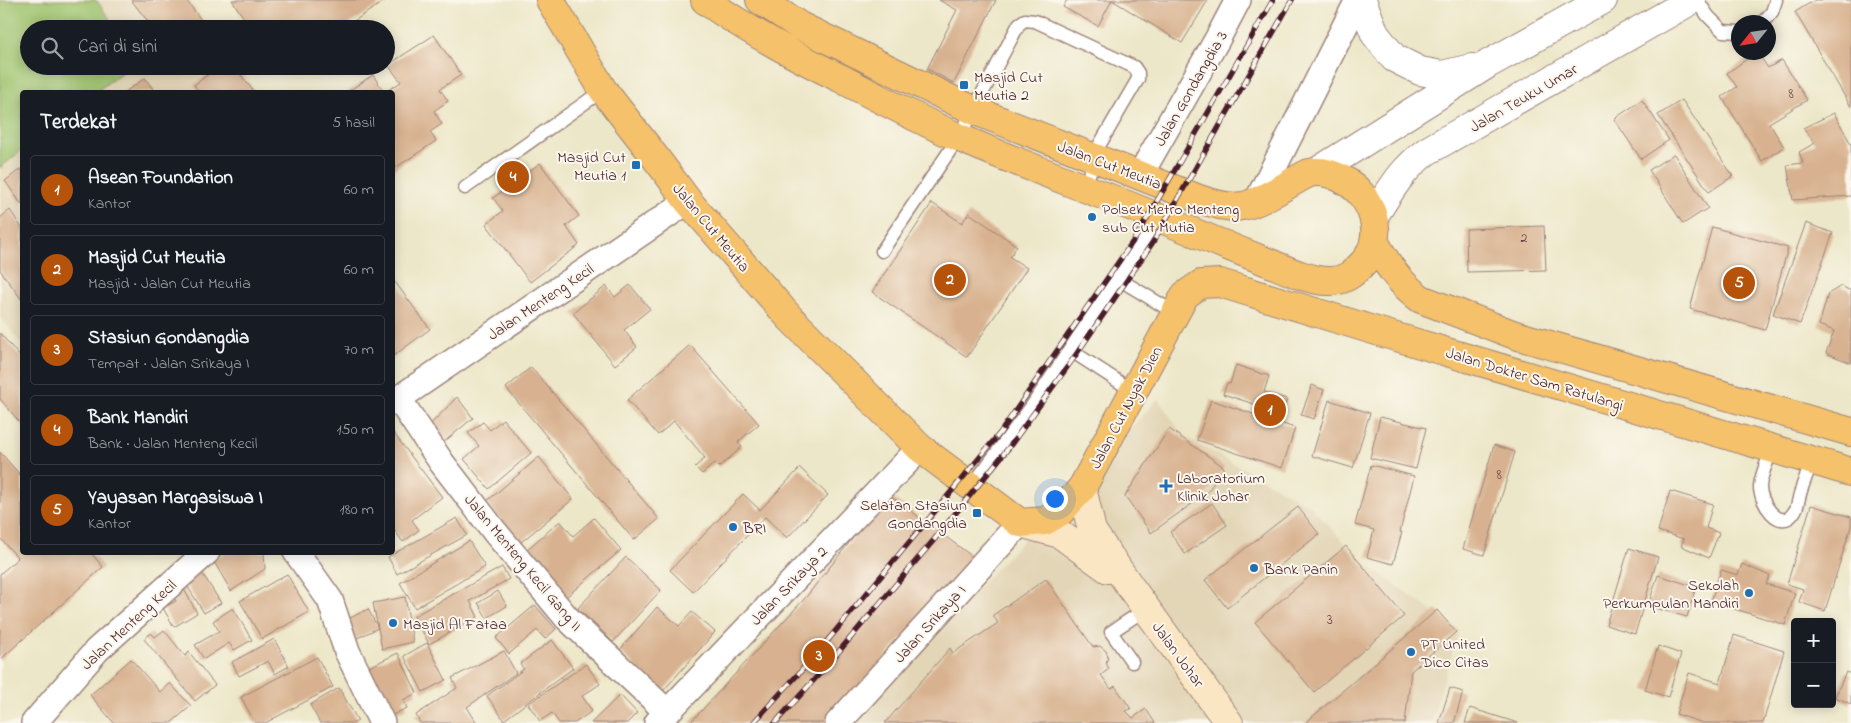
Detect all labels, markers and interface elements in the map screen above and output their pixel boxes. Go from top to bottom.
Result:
north arrow [1731,15,1776,60]
search box [20,20,395,75]
street label: Jalan Gondangdia 3 [1149,27,1235,151]
icon: search [38,34,66,62]
text: Cari di sini [78,34,157,61]
street label: Jalan Teuku Umar [1465,58,1583,139]
place label: Masjid Cut Meutia 2 [974,66,1043,108]
marker: Masjid Cut Meutia 2 [958,79,970,91]
house number: 8 [1788,84,1794,105]
text: Terdekat [40,108,117,138]
text: 5 hasil [332,111,375,135]
street label: Jalan Cut Meutia [1054,135,1165,197]
place label: Masjid Cut Meutia 1 [557,146,627,188]
pin: 4 [497,158,529,196]
marker: Masjid Cut Meutia 1 [630,159,642,171]
text: Asean Foundation [88,165,233,192]
text: 1 [54,178,60,202]
text: 60 m [344,178,374,202]
street label: Jalan Cut Meutia [666,179,755,278]
text: Kantor [88,192,131,216]
place label: Polsek Metro Menteng sub Cut Mutia [1102,198,1239,240]
marker: Polsek Metro Menteng sub Cut Mutia [1086,211,1098,223]
house number: 2 [1521,228,1528,249]
text: Masjid Cut Meutia [88,245,225,272]
text: 2 [53,258,61,282]
text: 60 m [344,258,374,282]
street label: Jalan Menteng Kecil [483,258,599,347]
pin: 2 [934,261,966,299]
pin: 5 [1723,264,1755,302]
text: Masjid · Jalan Cut Meutia [88,272,251,296]
text: Stasiun Gondangdia [88,325,249,352]
text: 3 [54,338,60,362]
text: 70 m [344,338,374,362]
street label: Jalan Dokter Sam Ratulangi [1443,341,1626,418]
street label: Jalan Cut Nyak Dien [1084,342,1169,474]
text: Tempat · Jalan Srikaya I [88,352,250,376]
pin: 1 [1254,391,1286,429]
text: Bank Mandiri [88,405,188,432]
text: 4 [54,418,60,442]
text: 150 m [336,418,374,442]
text: Bank · Jalan Menteng Kecil [88,432,257,456]
house number: 8 [1496,465,1502,486]
place label: Laboratorium Klinik Johar [1177,467,1265,509]
marker: Laboratorium Klinik Johar [1159,479,1173,493]
text: Yayasan Margasiswa I [88,485,263,512]
your location [1042,486,1068,512]
street label: Jalan Menteng Kecil Gang II [458,489,587,637]
place label: Selatan Stasiun Gondangdia [860,494,967,536]
text: 5 [52,498,62,522]
text: 180 m [340,498,374,522]
marker: Selatan Stasiun Gondangdia [971,507,983,519]
text: Kantor [88,512,131,536]
place label: BRI [742,517,766,541]
marker: BRI [727,521,739,533]
street label: Jalan Srikaya 2 [745,541,834,632]
place label: Bank Panin [1263,558,1338,582]
marker: Bank Panin [1248,562,1260,574]
street label: Jalan Menteng Kecil [76,574,183,676]
place label: Sekolah Perkumpulan Mandiri [1603,574,1739,616]
street label: Jalan Srikaya I [889,580,972,669]
marker: Sekolah Perkumpulan Mandiri [1743,587,1755,599]
house number: 3 [1327,610,1333,631]
place label: Masjid Al Fataa [403,613,507,637]
marker: Masjid Al Fataa [387,617,399,629]
street label: Jalan Johar [1145,617,1210,693]
map controls [1791,618,1836,708]
button: + [1791,618,1836,663]
place label: PT United Dico Citas [1420,633,1489,675]
pin: 3 [803,637,835,675]
marker: PT United Dico Citas [1405,646,1417,658]
button: − [1791,663,1836,708]

